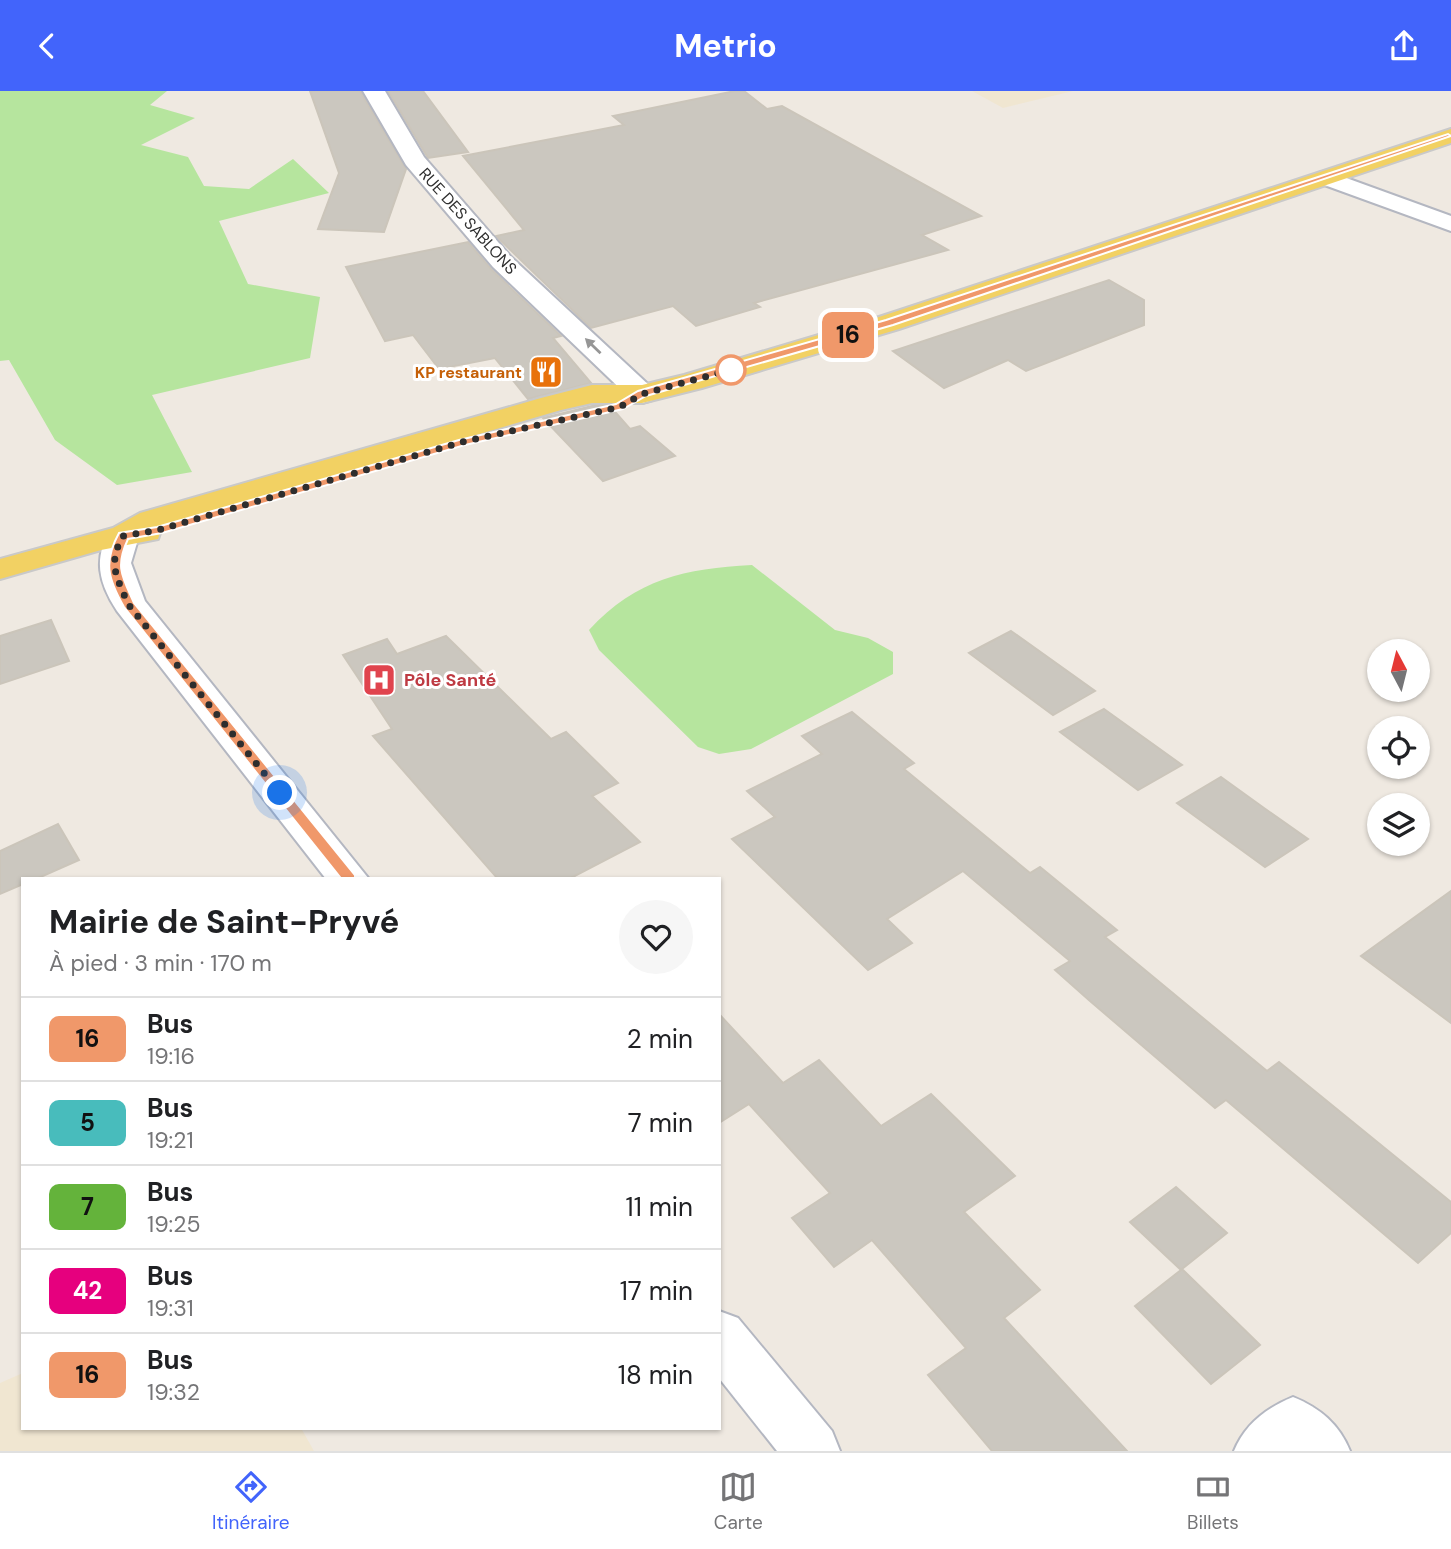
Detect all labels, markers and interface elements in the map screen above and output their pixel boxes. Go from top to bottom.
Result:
text: Metrio [674,25,777,67]
icon: back [28,27,66,65]
icon: share [1385,27,1423,65]
street label: RUE DES SABLONS [415,163,521,279]
line badge: 16 [816,312,880,358]
text: 16 [836,319,860,350]
one-way arrow [584,338,601,355]
restaurant icon: KP restaurant [527,353,565,391]
unlabelled marker [716,355,746,385]
place label: KP restaurant [415,362,522,383]
north arrow [1367,639,1430,702]
map controls [1367,639,1430,856]
hospital icon: Pôle Santé [360,661,398,699]
place label: Pôle Santé [404,668,497,692]
button: locate [1367,716,1430,779]
your location [262,775,297,810]
button: layers [1367,793,1430,856]
text: Mairie de Saint-Pryvé [49,900,399,943]
button: heart [619,900,693,974]
text: À pied · 3 min · 170 m [49,948,272,978]
text: Bus [147,1007,193,1041]
text: 2 min [627,1022,693,1056]
text: 16 [76,1023,99,1054]
text: 19:16 [147,1041,195,1071]
text: Bus [147,1091,193,1125]
text: 7 min [628,1106,693,1140]
text: 5 [80,1107,95,1138]
text: 19:21 [147,1125,194,1155]
text: Bus [147,1175,193,1209]
text: 11 min [626,1190,693,1224]
text: 7 [81,1191,94,1222]
text: 19:25 [147,1209,201,1239]
text: Bus [147,1259,193,1293]
text: 17 min [620,1274,693,1308]
text: 42 [73,1275,102,1306]
text: 19:31 [147,1293,194,1323]
text: Bus [147,1343,193,1377]
text: 18 min [618,1358,693,1392]
text: 16 [76,1359,99,1390]
text: 19:32 [147,1377,200,1407]
tab: Itinéraire [212,1468,290,1535]
tab: Carte [714,1468,763,1535]
tab: Billets [1187,1468,1239,1535]

